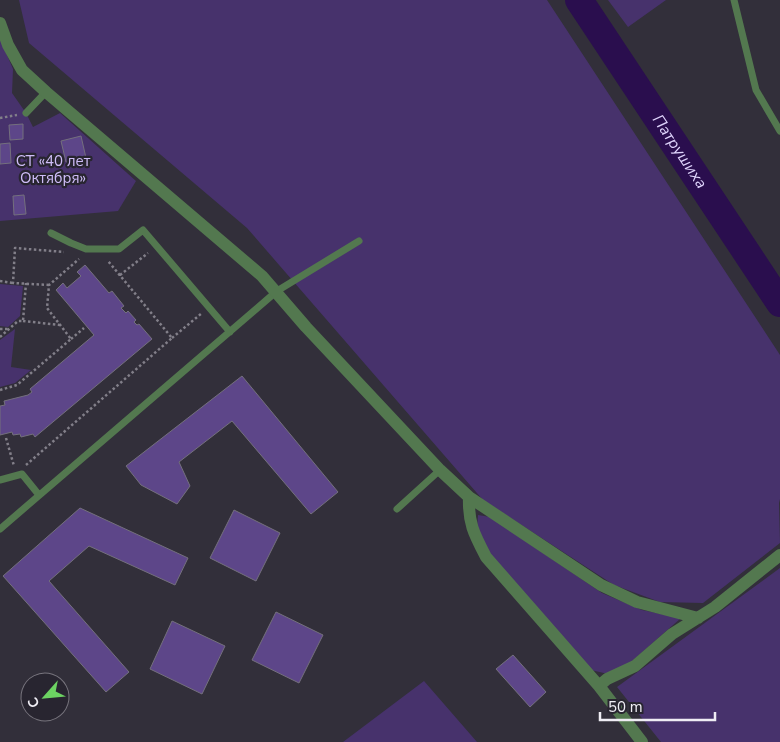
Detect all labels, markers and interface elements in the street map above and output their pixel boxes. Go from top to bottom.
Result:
water label: Патрушиха [647,110,712,193]
park label: СТ «40 лет Октября» [16,151,91,188]
north arrow [20,672,70,722]
scale bar [600,690,715,722]
text: С [23,694,44,711]
text: 50 m [608,697,643,717]

